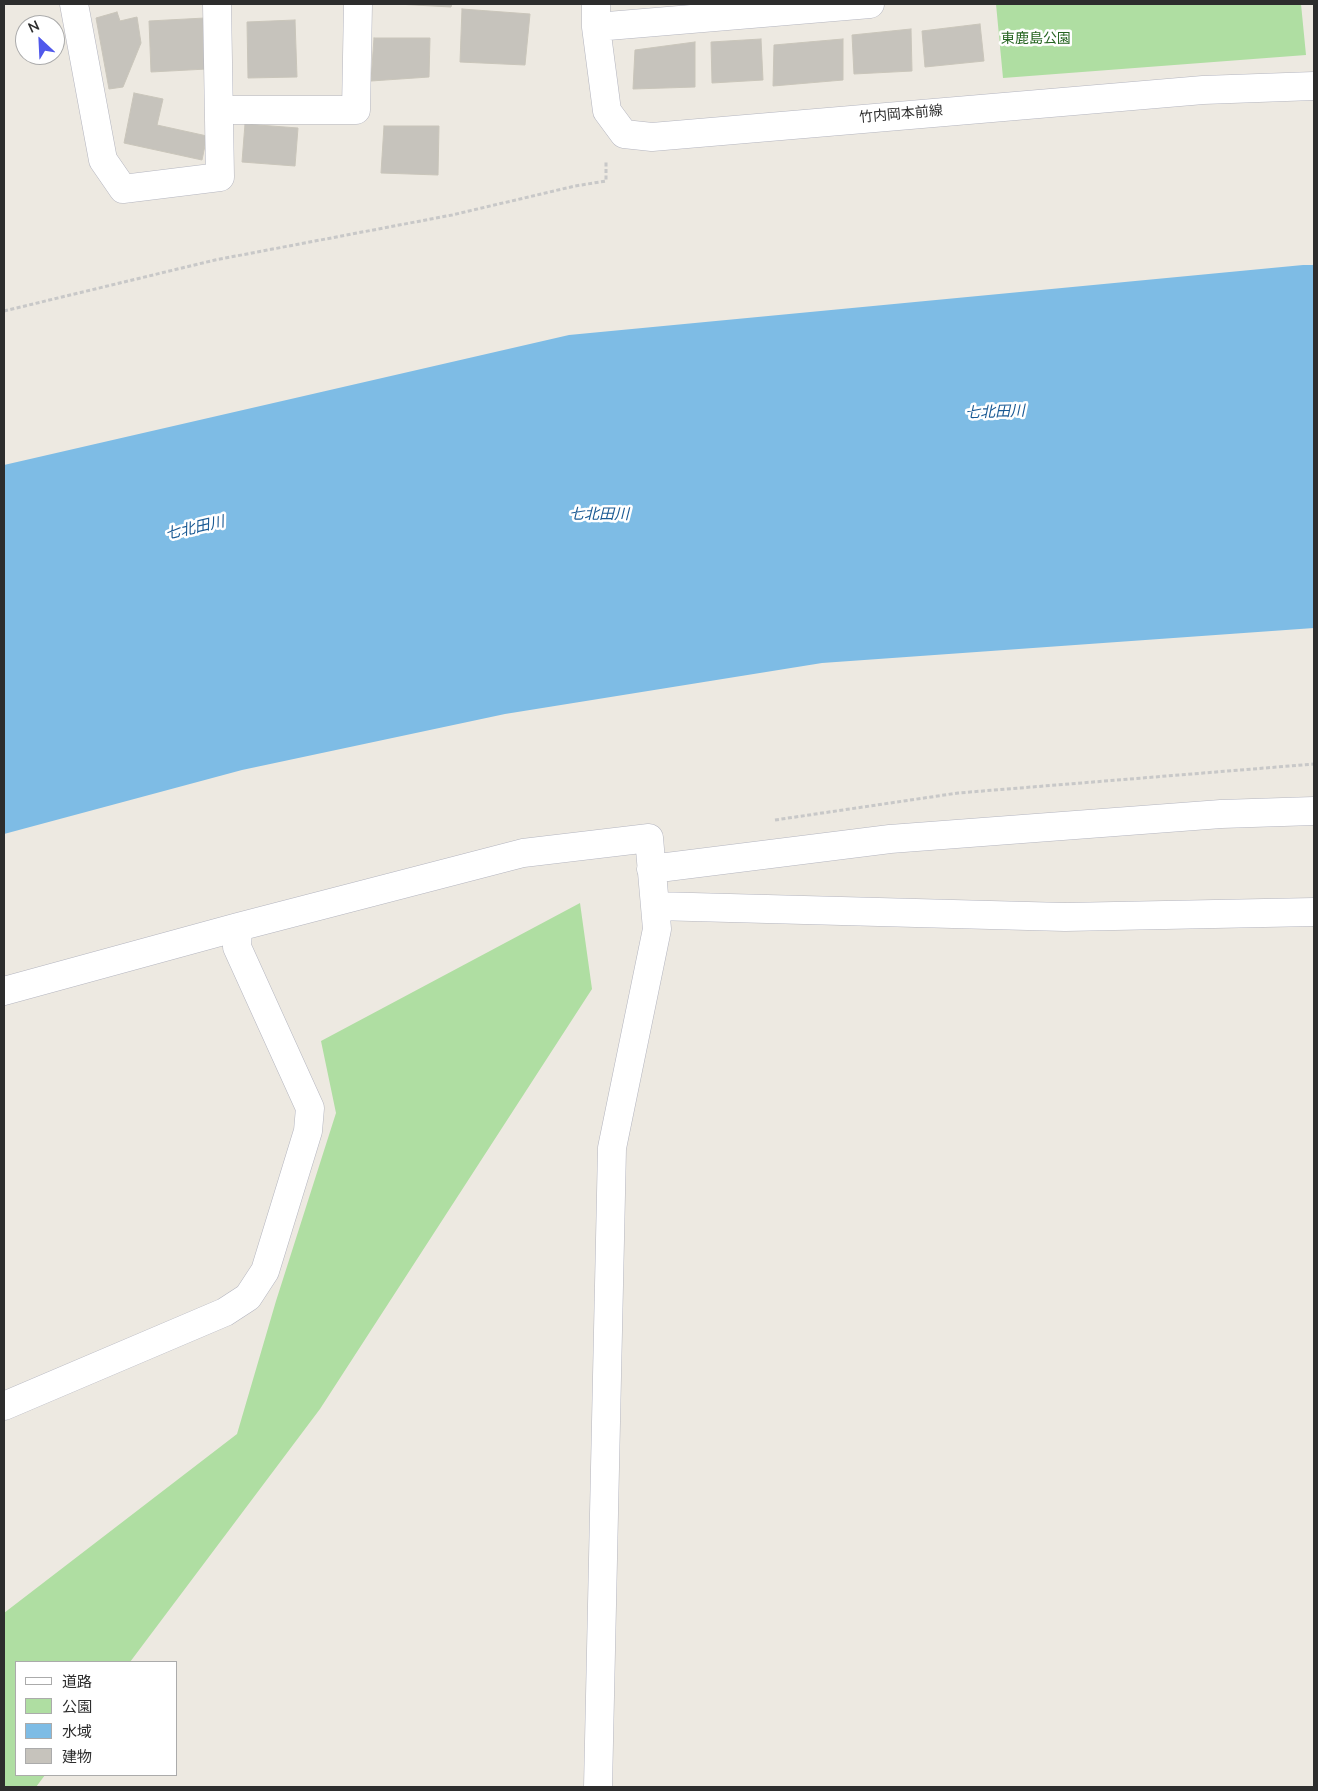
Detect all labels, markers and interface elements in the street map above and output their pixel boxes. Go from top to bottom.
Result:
north arrow [15,15,65,65]
text: N [25,16,43,38]
park label: 東鹿島公園 [1001,32,1071,48]
street label: 竹内岡本前線 [858,103,944,127]
water label: 七北田川 [965,403,1025,423]
water label: 七北田川 [569,506,629,524]
water label: 七北田川 [164,513,226,545]
legend [15,1661,178,1776]
text: 道路 [62,1672,92,1692]
text: 公園 [62,1697,92,1717]
text: 水域 [62,1722,92,1742]
text: 建物 [62,1747,92,1767]

